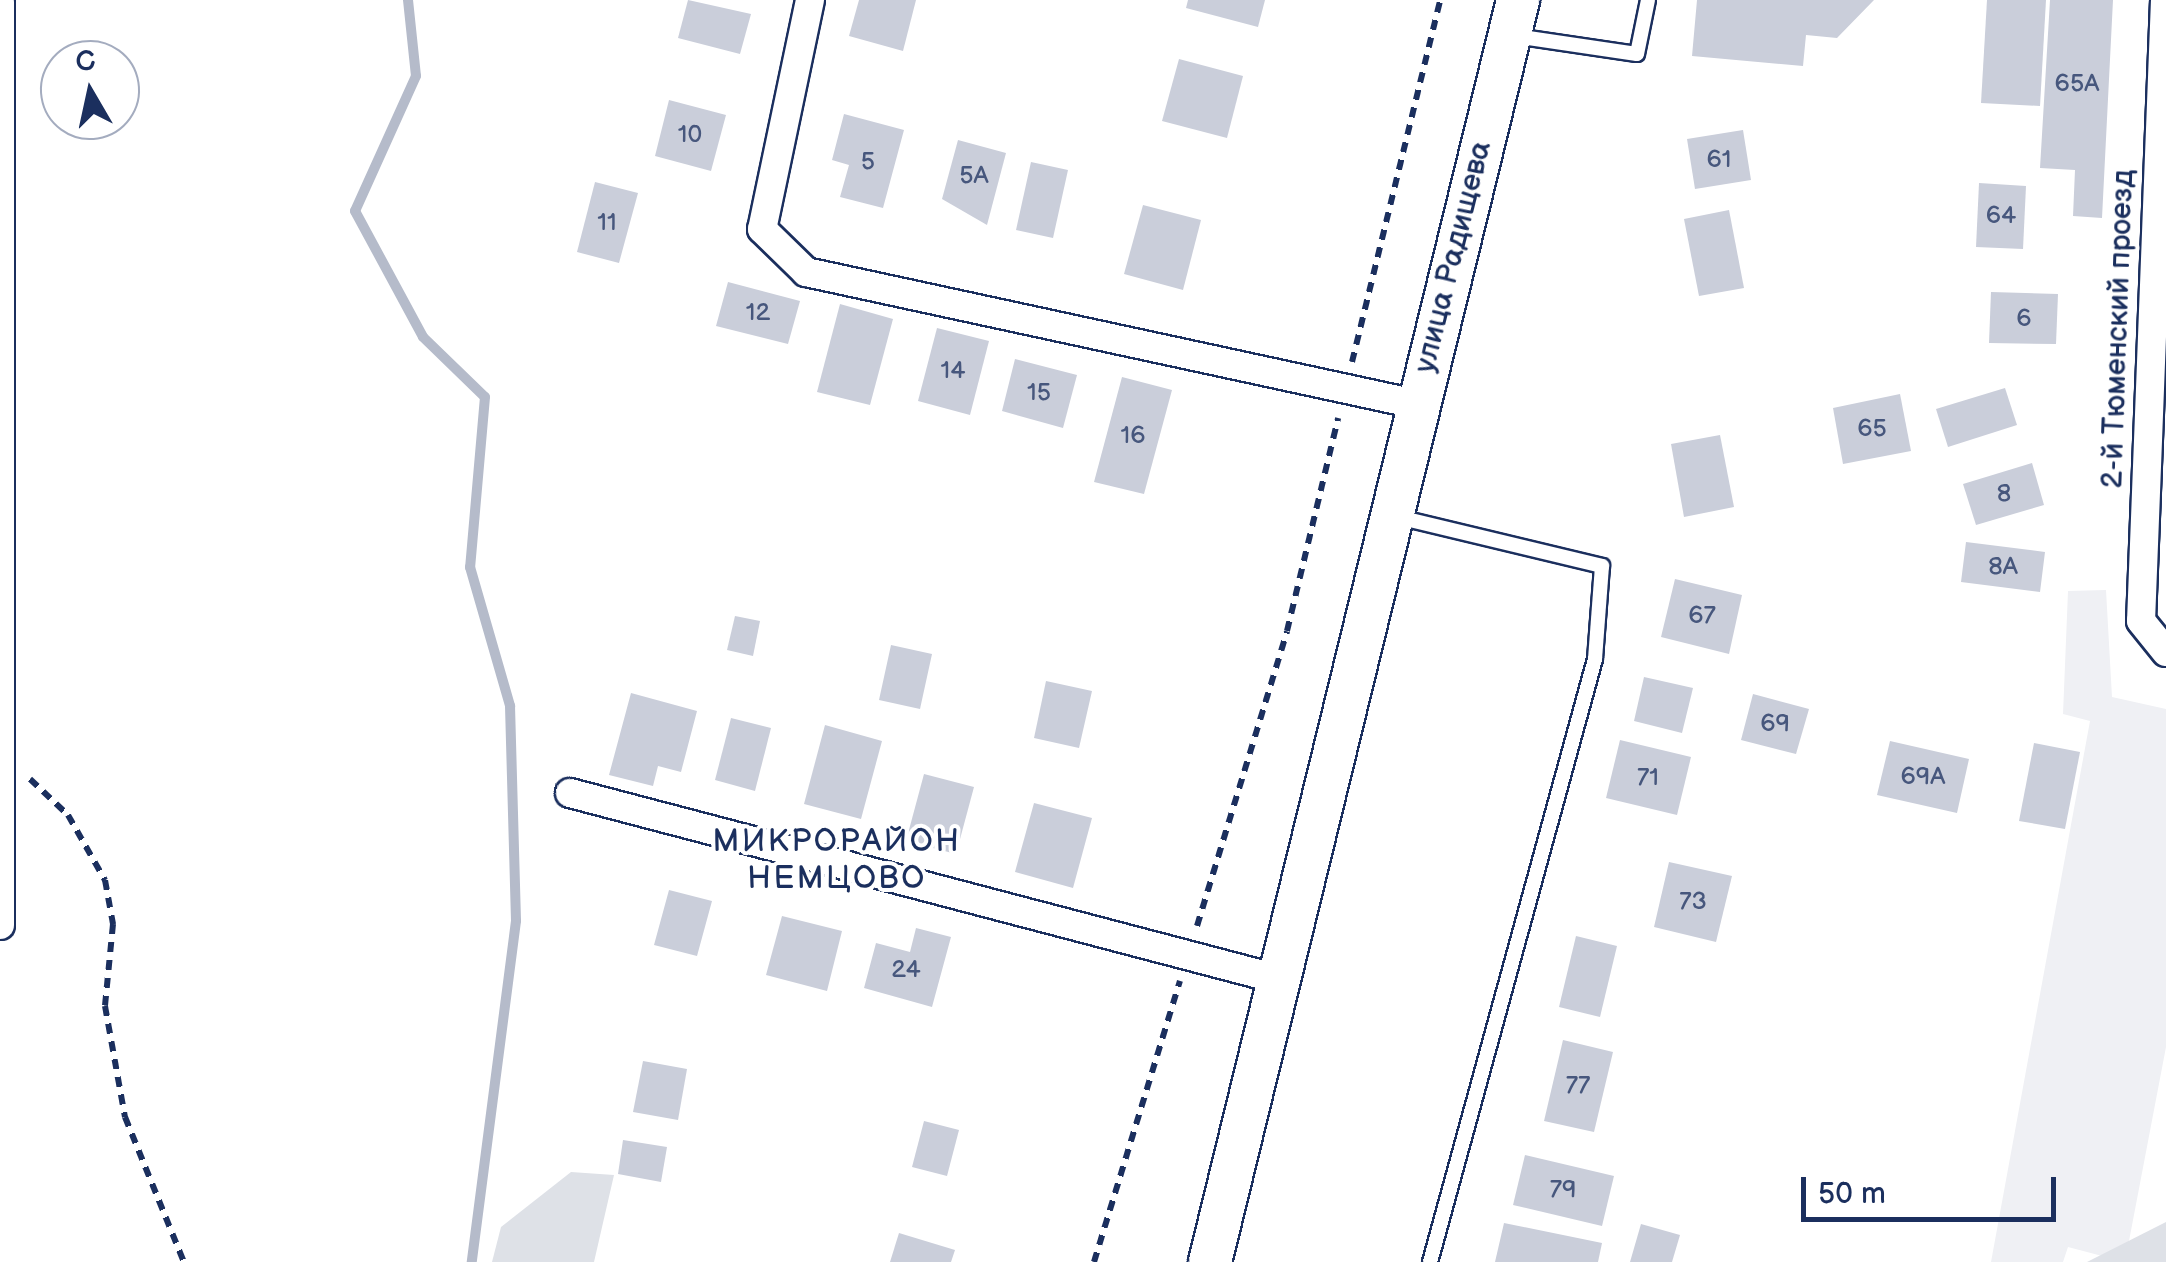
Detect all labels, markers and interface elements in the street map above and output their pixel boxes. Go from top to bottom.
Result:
north arrow [40,40,140,140]
text: С [73,44,98,80]
house number: 65А [2055,69,2099,99]
house number: 10 [678,120,702,150]
street label: улица Радищева [1407,137,1499,377]
house number: 61 [1707,145,1731,175]
house number: 5 [861,147,875,177]
house number: 5А [959,161,989,191]
street label: 2-й Тюменский проезд [2094,169,2142,489]
house number: 64 [1986,201,2016,231]
house number: 11 [597,208,617,238]
house number: 12 [746,298,770,328]
house number: 6 [2016,304,2032,334]
house number: 14 [941,356,965,386]
house number: 15 [1027,378,1051,408]
house number: 65 [1857,414,1887,444]
house number: 16 [1121,421,1145,451]
house number: 8 [1997,479,2011,509]
house number: 8А [1988,552,2018,582]
house number: 67 [1688,601,1716,631]
house number: 69 [1760,709,1790,739]
house number: 69А [1901,762,1945,792]
house number: 71 [1637,763,1659,793]
district label: МИКРОРАЙОН НЕМЦОВО [712,824,962,899]
house number: 73 [1679,887,1707,917]
house number: 24 [891,955,921,985]
house number: 77 [1566,1071,1590,1101]
scale bar [1806,1157,2061,1219]
house number: 79 [1550,1175,1576,1205]
text: 50 m [1818,1176,1886,1212]

